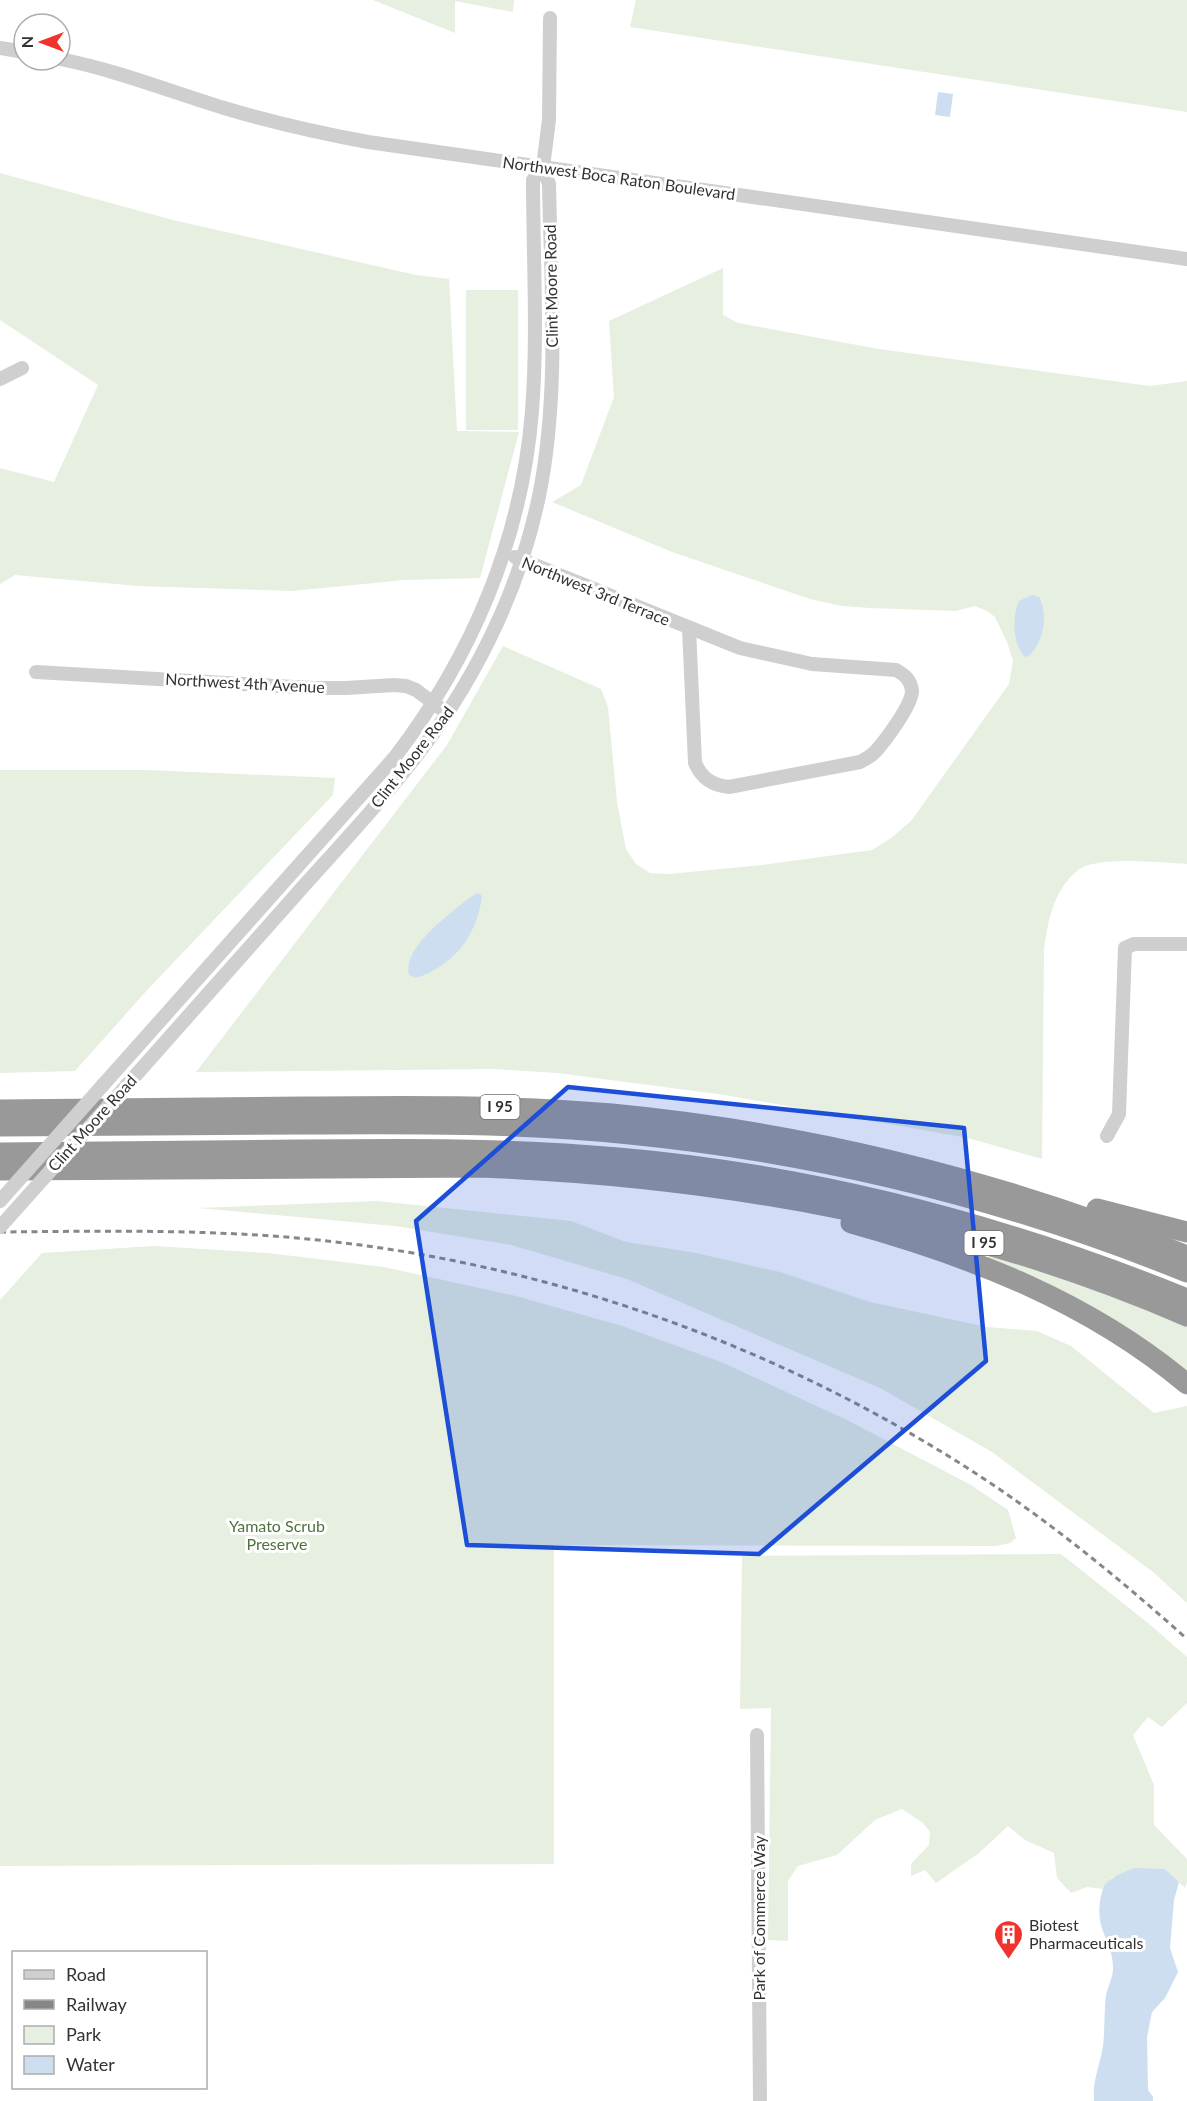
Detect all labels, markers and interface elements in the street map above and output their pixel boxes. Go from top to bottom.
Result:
north arrow [12,12,72,72]
text: N [17,36,36,48]
street label: Northwest Boca Raton Boulevard [502,152,736,203]
street label: Clint Moore Road [540,224,561,348]
street label: Northwest 3rd Terrace [519,552,673,629]
street label: Northwest 4th Avenue [165,669,325,696]
street label: Clint Moore Road [366,702,457,811]
street label: Clint Moore Road [43,1071,140,1175]
road number: I 95 [480,1095,520,1119]
road number: I 95 [964,1231,1004,1255]
park label: Yamato Scrub Preserve [229,1516,325,1553]
street label: Park of Commerce Way [749,1835,768,2001]
place label: Biotest Pharmaceuticals [1029,1915,1143,1952]
building icon: Biotest Pharmaceuticals [992,1918,1024,1960]
legend [12,1951,207,2089]
text: Road [66,1963,106,1985]
text: Railway [66,1993,127,2015]
text: Park [66,2023,102,2045]
text: Water [66,2053,115,2075]

